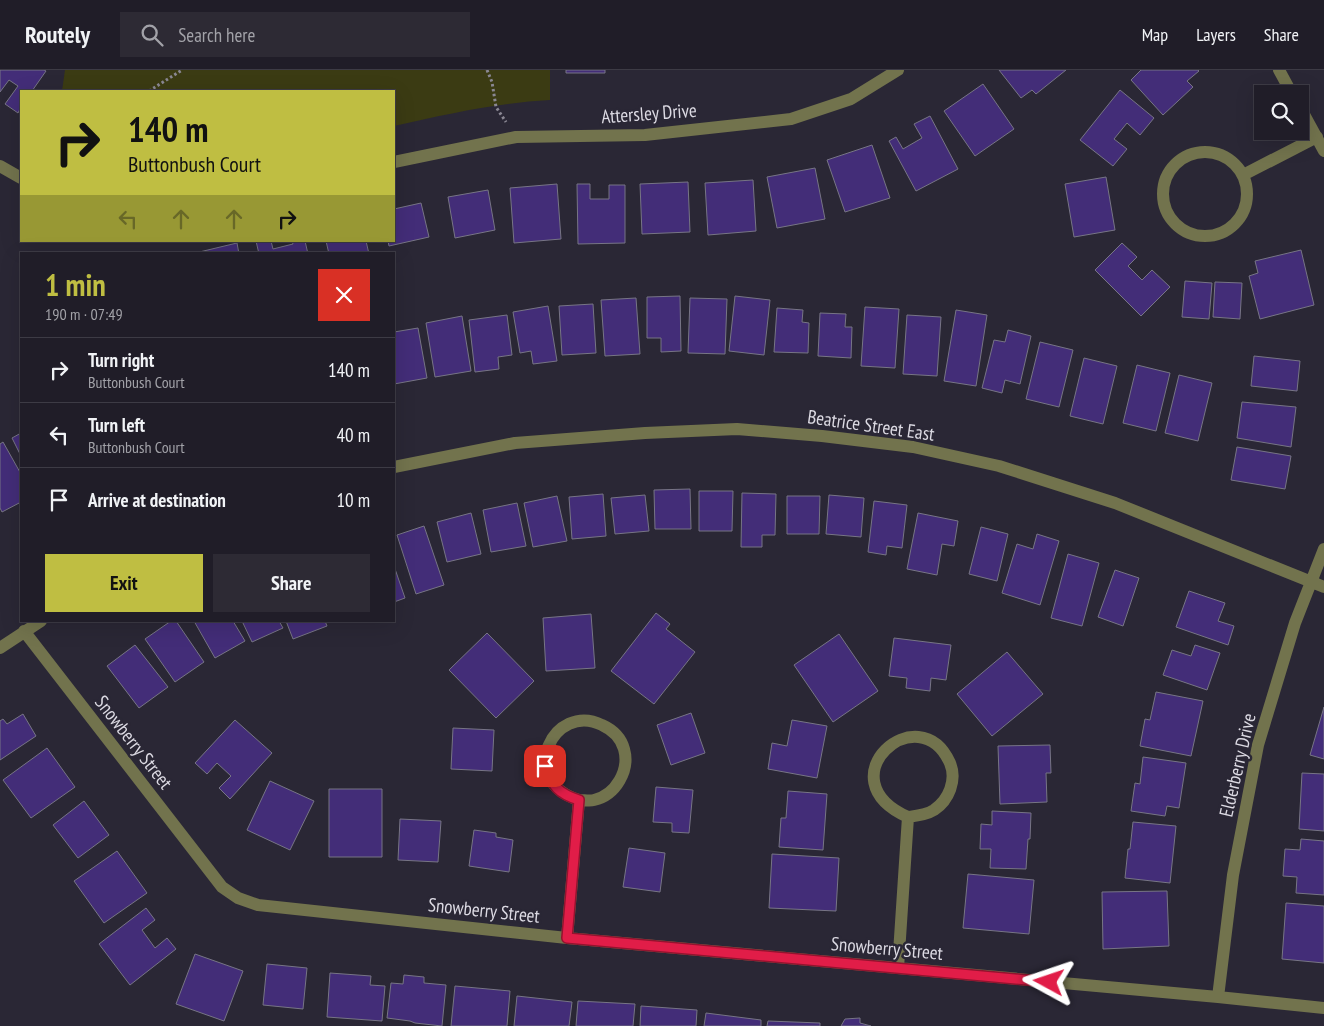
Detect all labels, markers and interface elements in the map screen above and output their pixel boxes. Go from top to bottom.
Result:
search box [120,12,470,57]
text: Routely [25,19,90,50]
icon: search [138,21,166,49]
text: Search here [178,23,255,47]
text: Map [1142,23,1168,46]
text: Layers [1196,23,1236,46]
text: Share [1264,23,1299,46]
map controls [1254,85,1309,140]
button: search [1254,85,1309,140]
street label: Attersley Drive [600,98,698,128]
text: 140 m [128,106,209,152]
icon: right [45,110,110,175]
text: Buttonbush Court [128,150,261,178]
icon: left [114,205,142,233]
icon: ahead [167,205,195,233]
icon: ahead [220,205,248,233]
icon: right [273,205,301,233]
text: 1 min [45,265,106,304]
button: close [318,269,370,321]
text: 190 m · 07:49 [45,304,123,324]
text: Turn right [88,348,154,372]
icon: right [45,356,73,384]
text: 140 m [328,358,370,382]
text: Buttonbush Court [88,372,185,392]
street label: Beatrice Street East [806,404,937,446]
text: Turn left [88,413,145,437]
icon: left [45,421,73,449]
text: 40 m [337,423,370,447]
text: Buttonbush Court [88,437,185,457]
icon: arrive [45,486,73,514]
text: Arrive at destination [88,488,226,512]
text: 10 m [337,488,370,512]
button: Exit [45,554,203,612]
button: Share [213,554,370,612]
street label: Snowberry Street [90,690,178,794]
street label: Elderberry Drive [1213,711,1261,819]
pin [524,745,566,787]
icon: arrive [531,752,559,780]
street label: Snowberry Street [427,892,542,928]
street label: Snowberry Street [830,931,945,965]
position arrow [1022,955,1074,1007]

